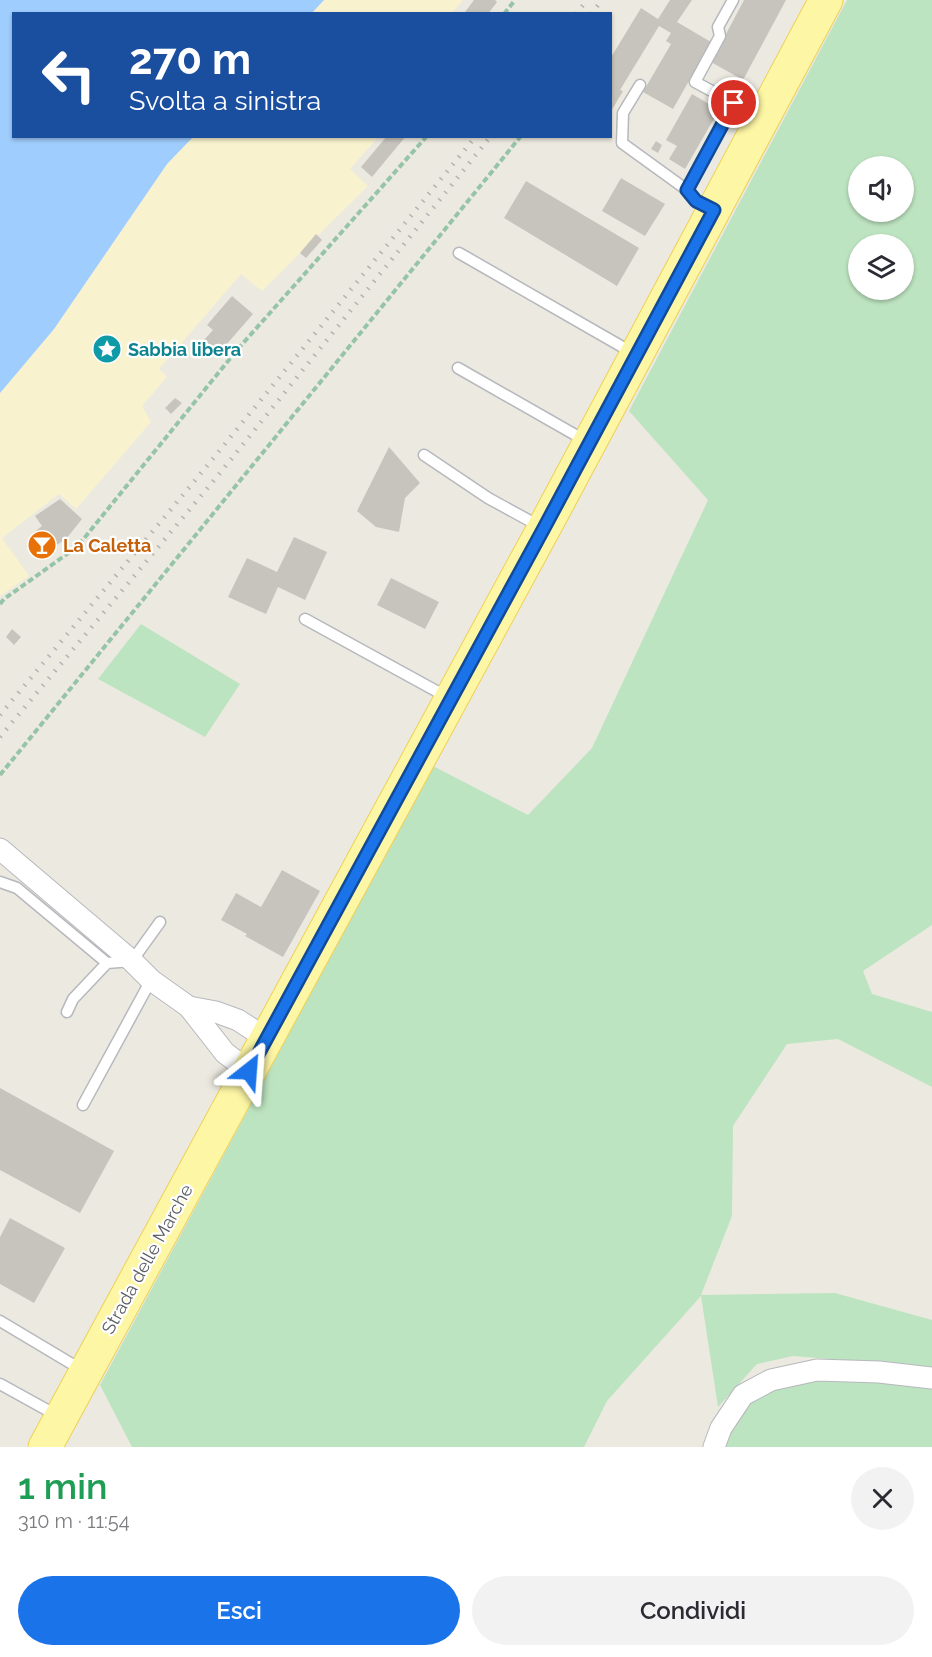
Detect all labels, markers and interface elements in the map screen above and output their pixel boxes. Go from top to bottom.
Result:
text: 270 m [129,35,251,84]
icon: left [30,36,108,114]
pin [708,77,759,128]
text: Svolta a sinistra [129,85,321,116]
icon: arrive [717,86,750,119]
map controls [848,156,914,300]
button: sound [848,156,914,222]
button: layers [848,234,914,300]
place icon: Sabbia libera [91,333,123,365]
place label: Sabbia libera [128,339,241,360]
bar icon: La Caletta [26,529,58,561]
place label: La Caletta [63,535,151,556]
position arrow [217,1039,281,1103]
street label: Strada delle Marche [97,1180,197,1337]
text: 1 min [18,1465,107,1507]
button: close [851,1467,914,1530]
text: 310 m · 11:54 [18,1509,130,1533]
button: Esci [18,1576,460,1645]
button: Condividi [472,1576,914,1645]

